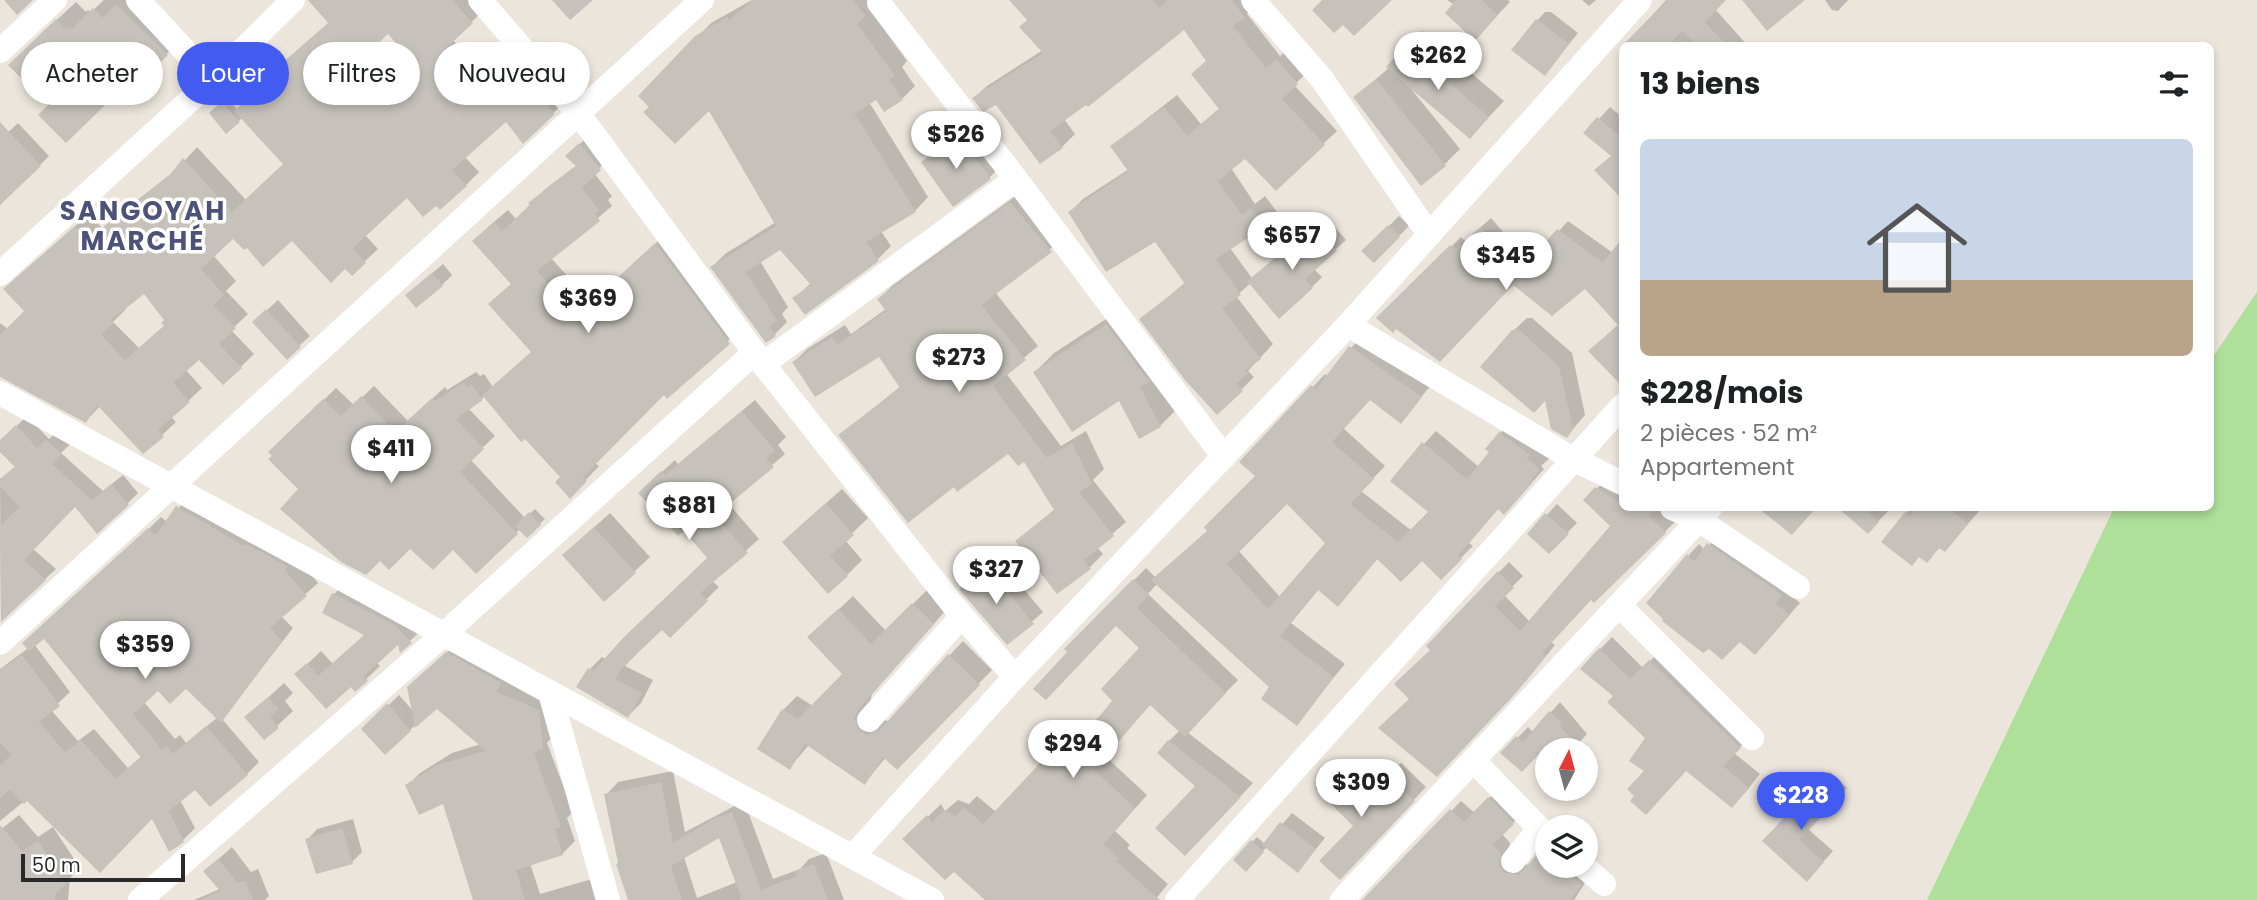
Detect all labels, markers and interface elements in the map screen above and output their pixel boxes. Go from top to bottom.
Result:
pin: $262 [1397,32,1479,92]
text: $262 [1410,39,1466,71]
chip: Acheter [21,42,163,105]
chip: Louer [177,42,289,105]
chip: Filtres [303,42,420,105]
chip: Nouveau [434,42,590,105]
text: 13 biens [1640,62,1760,105]
icon: filters [2155,65,2193,103]
pin: $526 [915,111,997,171]
text: $526 [927,118,985,150]
icon: home [1854,185,1980,311]
district label: SANGOYAH MARCHÉ [60,193,226,259]
pin: $657 [1251,212,1333,272]
text: $657 [1263,219,1321,251]
pin: $345 [1465,232,1547,292]
text: $345 [1476,239,1536,271]
pin: $369 [547,276,629,335]
text: $369 [559,282,617,314]
pin: $273 [918,334,1000,394]
text: $273 [932,341,986,373]
text: $228/mois [1640,371,1804,414]
text: 2 pièces · 52 m² [1640,417,1817,449]
pin: $411 [350,426,432,485]
text: $411 [367,432,415,464]
text: Appartement [1640,451,1794,483]
pin: $881 [648,482,730,542]
text: $881 [662,489,716,521]
pin: $327 [955,546,1037,606]
text: $327 [969,553,1023,585]
pin: $359 [104,622,186,681]
text: $359 [116,628,174,660]
pin: $294 [1032,720,1114,780]
text: $294 [1044,727,1102,759]
north arrow [1535,738,1598,802]
map controls [1535,738,1598,878]
pin: $309 [1320,760,1402,819]
text: $309 [1332,766,1390,798]
pin: $228 [1760,772,1842,832]
text: $228 [1773,779,1829,811]
button: layers [1535,815,1598,878]
scale bar [21,851,186,883]
text: 50 m [32,852,81,879]

